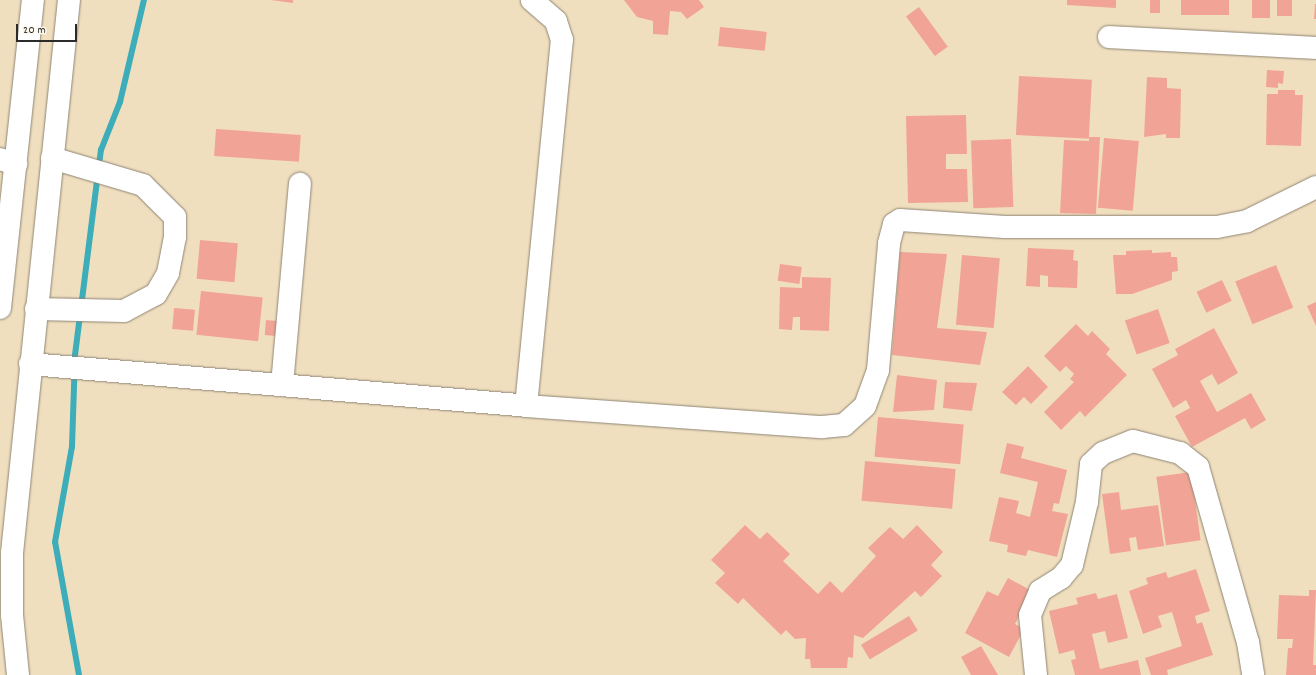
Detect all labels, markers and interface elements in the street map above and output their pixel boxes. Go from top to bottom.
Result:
scale bar [18,16,79,42]
text: 20 m [23,22,46,39]

